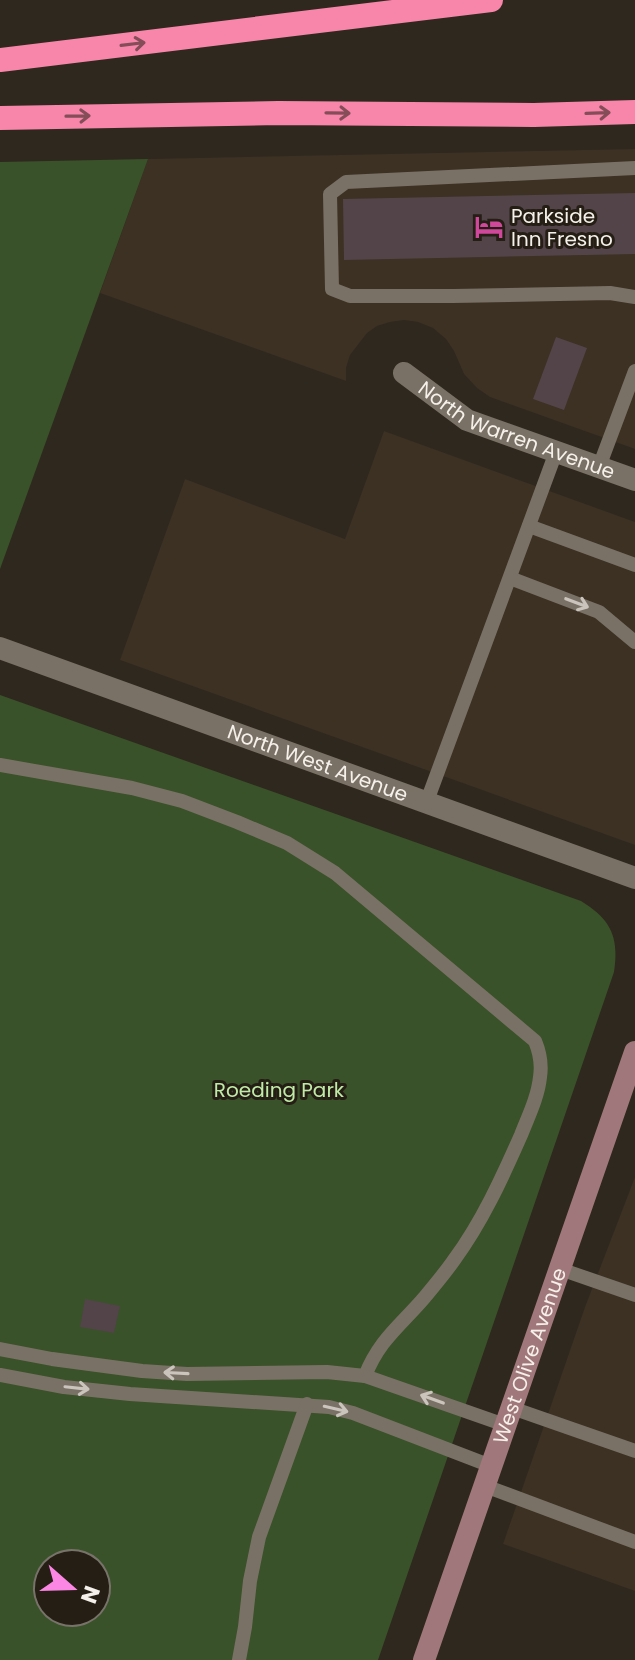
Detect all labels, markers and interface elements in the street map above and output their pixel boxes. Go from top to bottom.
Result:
one-way arrow [120,36,145,51]
one-way arrow [324,105,351,121]
one-way arrow [584,105,611,120]
one-way arrow [64,108,91,124]
place label: Parkside Inn Fresno [511,202,613,253]
hotel icon: Parkside Inn Fresno [474,212,504,242]
street label: North Warren Avenue [413,374,619,486]
one-way arrow [564,597,588,611]
street label: North West Avenue [224,718,412,809]
park label: Roeding Park [214,1076,345,1104]
street label: West Olive Avenue [486,1264,573,1448]
one-way arrow [163,1366,190,1381]
one-way arrow [64,1381,89,1396]
one-way arrow [420,1391,445,1405]
one-way arrow [322,1402,348,1417]
north arrow [32,1548,112,1628]
text: N [73,1582,108,1608]

